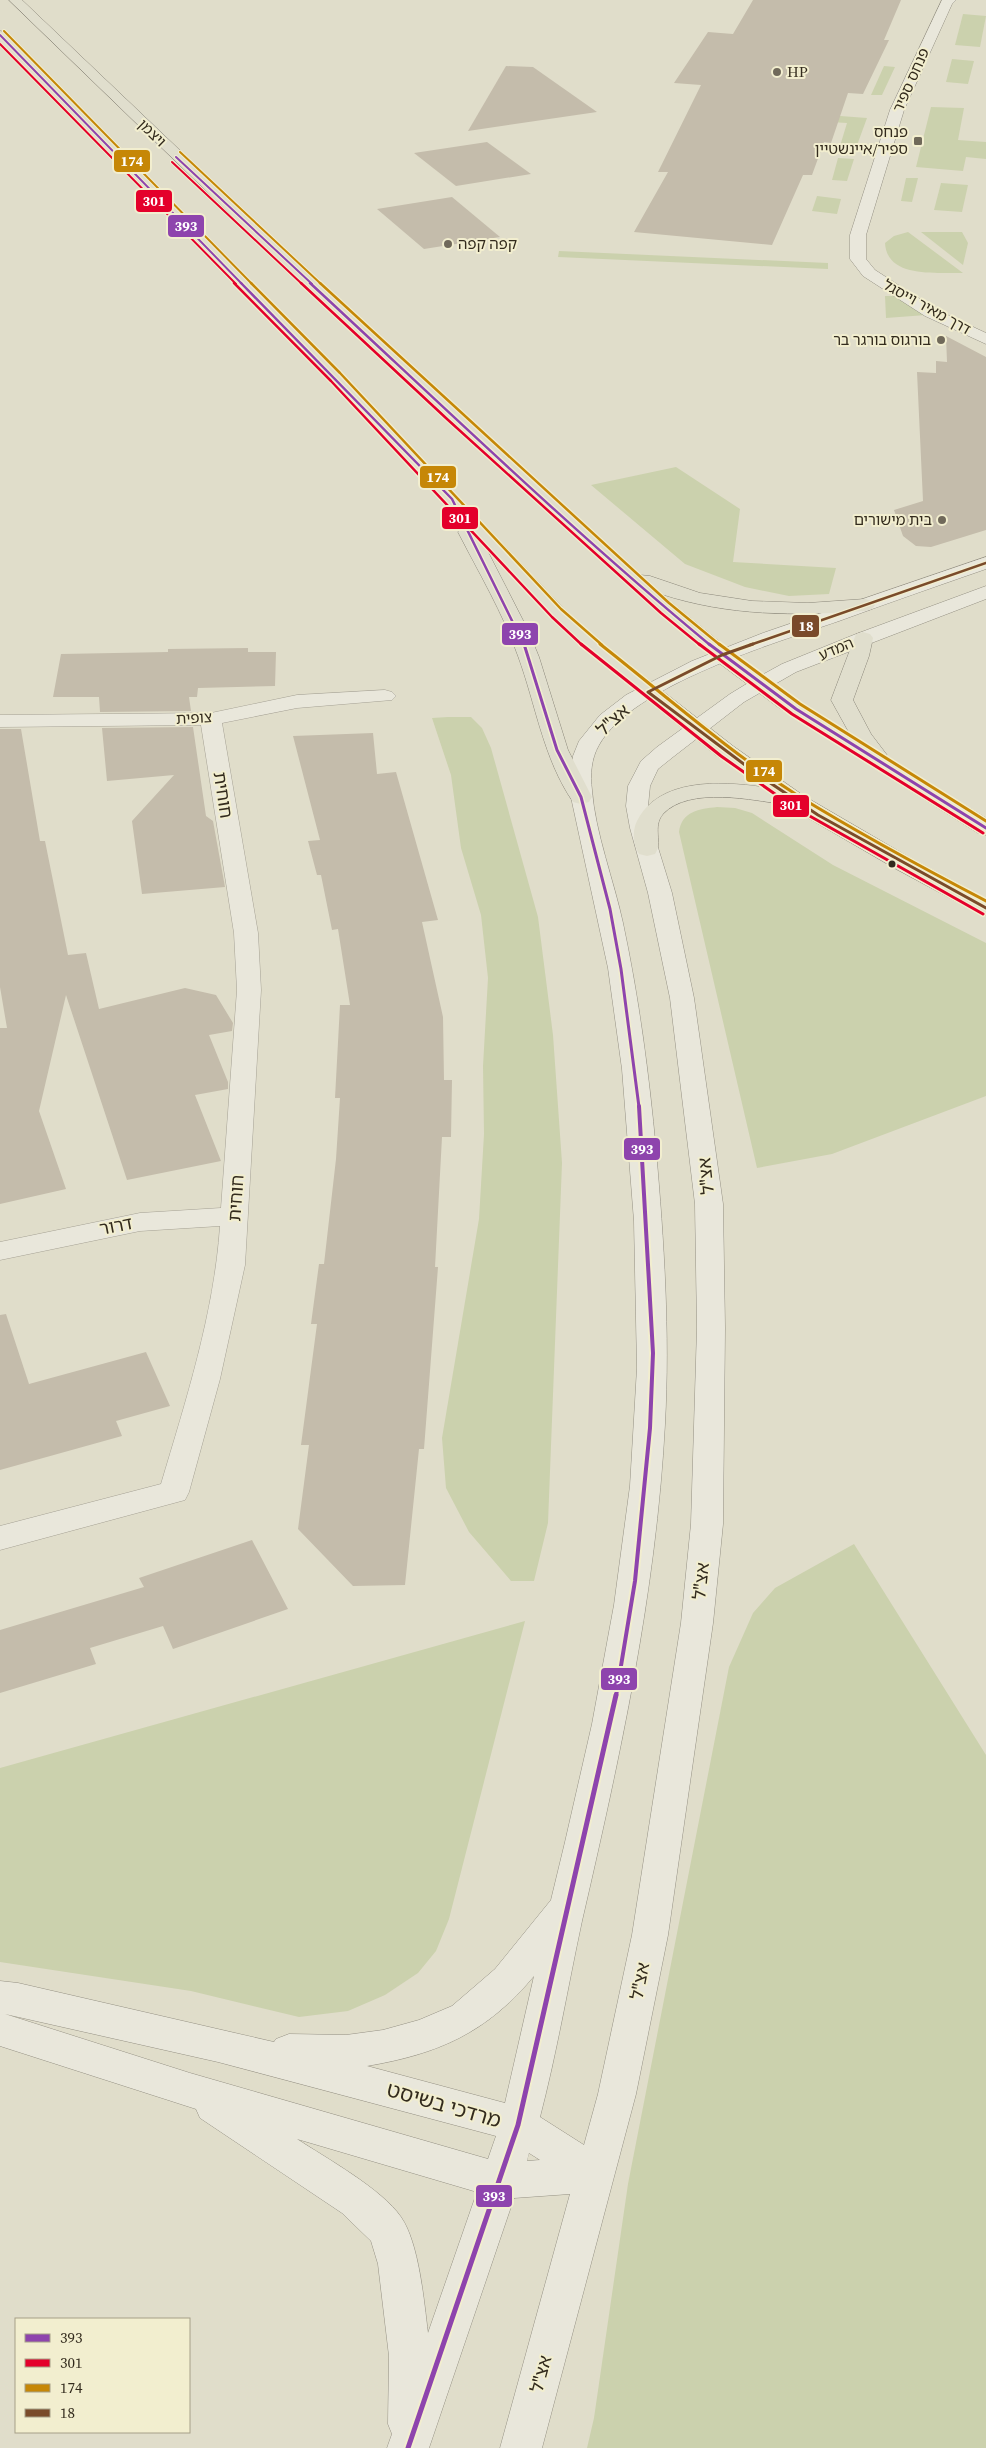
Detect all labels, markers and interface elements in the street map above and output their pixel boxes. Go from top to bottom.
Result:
street label: פנחס ספיר [887,44,934,115]
place label: HP [787,61,808,82]
marker: HP [771,66,783,78]
street label: ויצמן [133,114,171,151]
place label: פנחס ספיר/איינשטיין [815,121,908,159]
marker: פנחס ספיר/איינשטיין [912,135,924,147]
line badge: 174 [113,149,151,173]
text: 174 [121,151,144,171]
line badge: 301 [135,189,173,213]
text: 301 [143,191,165,211]
line badge: 393 [167,214,205,238]
text: 393 [175,216,198,236]
place label: קפה קפה [458,233,517,254]
marker: קפה קפה [442,238,454,250]
street label: דרך מאיר וייסגל [880,274,975,339]
place label: בורגוס בורגר בר [833,329,931,350]
marker: בורגוס בורגר בר [935,334,947,346]
line badge: 174 [419,465,457,489]
text: 174 [427,467,450,487]
line badge: 301 [441,506,479,530]
text: 301 [449,508,471,528]
place label: בית מישורים [854,509,932,530]
marker: בית מישורים [936,514,948,526]
line badge: 18 [791,614,820,638]
text: 18 [798,616,814,636]
line badge: 393 [501,622,539,646]
text: 393 [509,624,532,644]
street label: המדע [815,632,857,665]
street label: אצ"ל [590,698,635,741]
street label: צופית [175,706,212,729]
line badge: 174 [745,759,783,783]
text: 174 [753,761,776,781]
street label: חוחית [208,770,239,820]
line badge: 301 [772,794,810,818]
text: 301 [780,795,802,815]
unlabelled marker [887,859,897,869]
line badge: 393 [623,1137,661,1161]
text: 393 [631,1139,654,1159]
street label: אצ"ל [691,1156,720,1196]
street label: חוחית [221,1174,250,1222]
street label: דרור [97,1210,135,1241]
street label: אצ"ל [686,1561,715,1601]
line badge: 393 [600,1667,638,1691]
text: 393 [608,1669,631,1689]
street label: אצ"ל [624,1960,655,2002]
street label: מרדכי בשיסט [384,2074,505,2135]
line badge: 393 [475,2184,513,2208]
text: 393 [483,2186,506,2206]
legend [15,2318,190,2433]
text: 393 [60,2327,83,2348]
text: 301 [60,2352,83,2373]
street label: אצ"ל [524,2353,557,2395]
text: 174 [60,2377,83,2398]
text: 18 [60,2402,75,2423]

